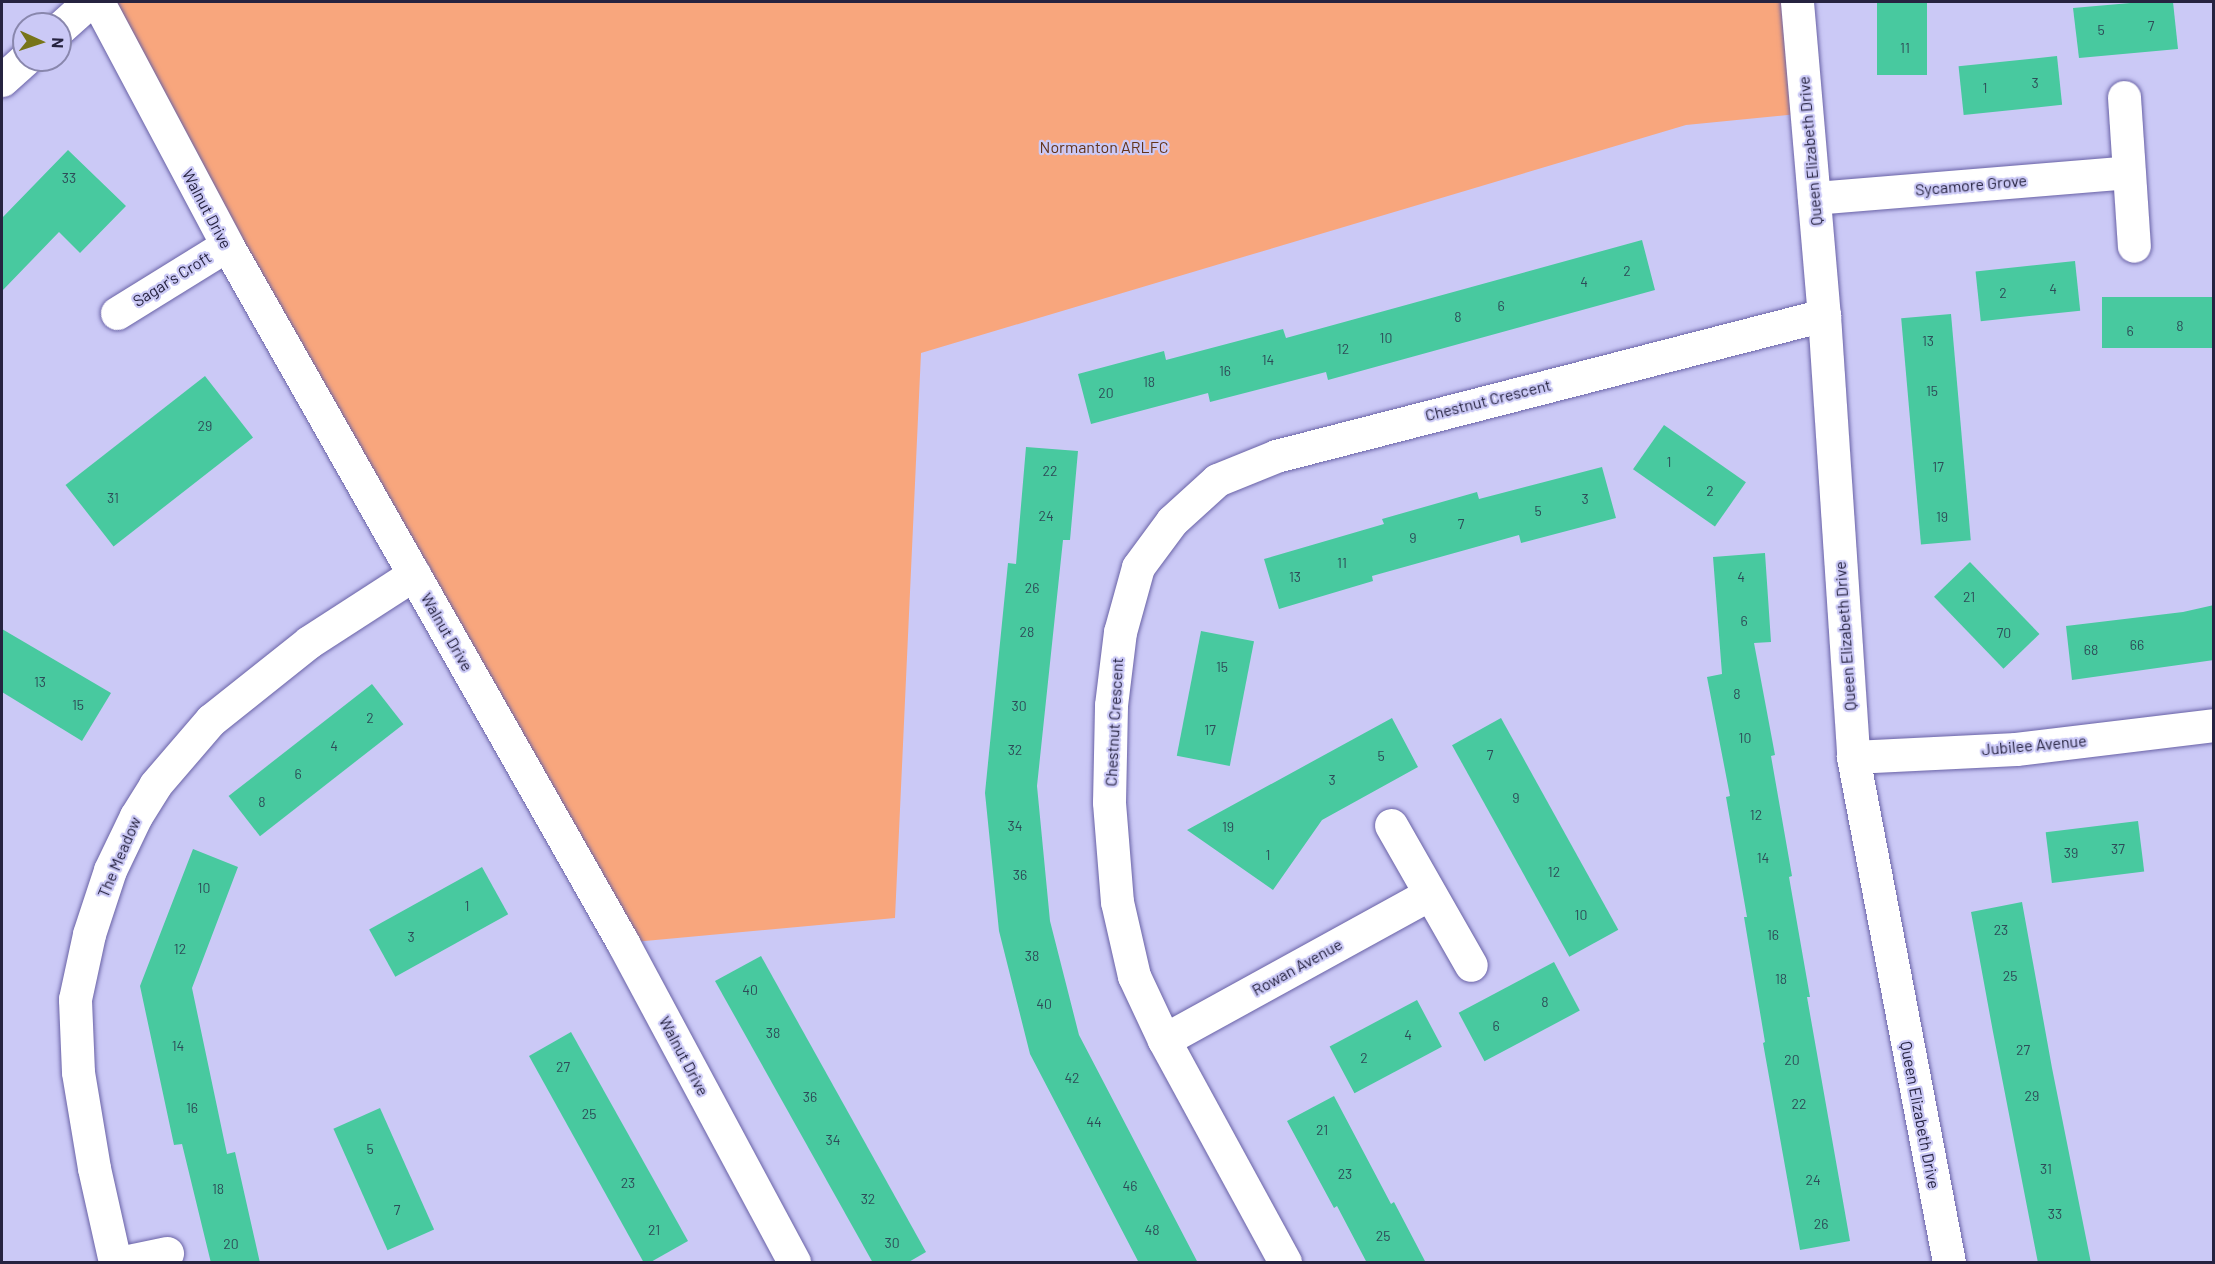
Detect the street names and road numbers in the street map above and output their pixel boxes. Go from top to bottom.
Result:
street label: Queen Elizabeth Drive [1794,76,1826,226]
street label: Walnut Drive [178,166,236,252]
street label: Sycamore Grove [1914,171,2028,199]
street label: Sagar's Croft [129,247,215,311]
street label: Chestnut Crescent [1423,375,1553,425]
street label: Queen Elizabeth Drive [1830,561,1860,711]
street label: Walnut Drive [417,590,477,674]
street label: Chestnut Crescent [1101,657,1127,787]
street label: Jubilee Avenue [1981,731,2087,759]
street label: The Meadow [93,814,145,900]
street label: Rowan Avenue [1248,934,1346,1000]
street label: Walnut Drive [655,1013,713,1099]
street label: Queen Elizabeth Drive [1896,1040,1944,1190]

